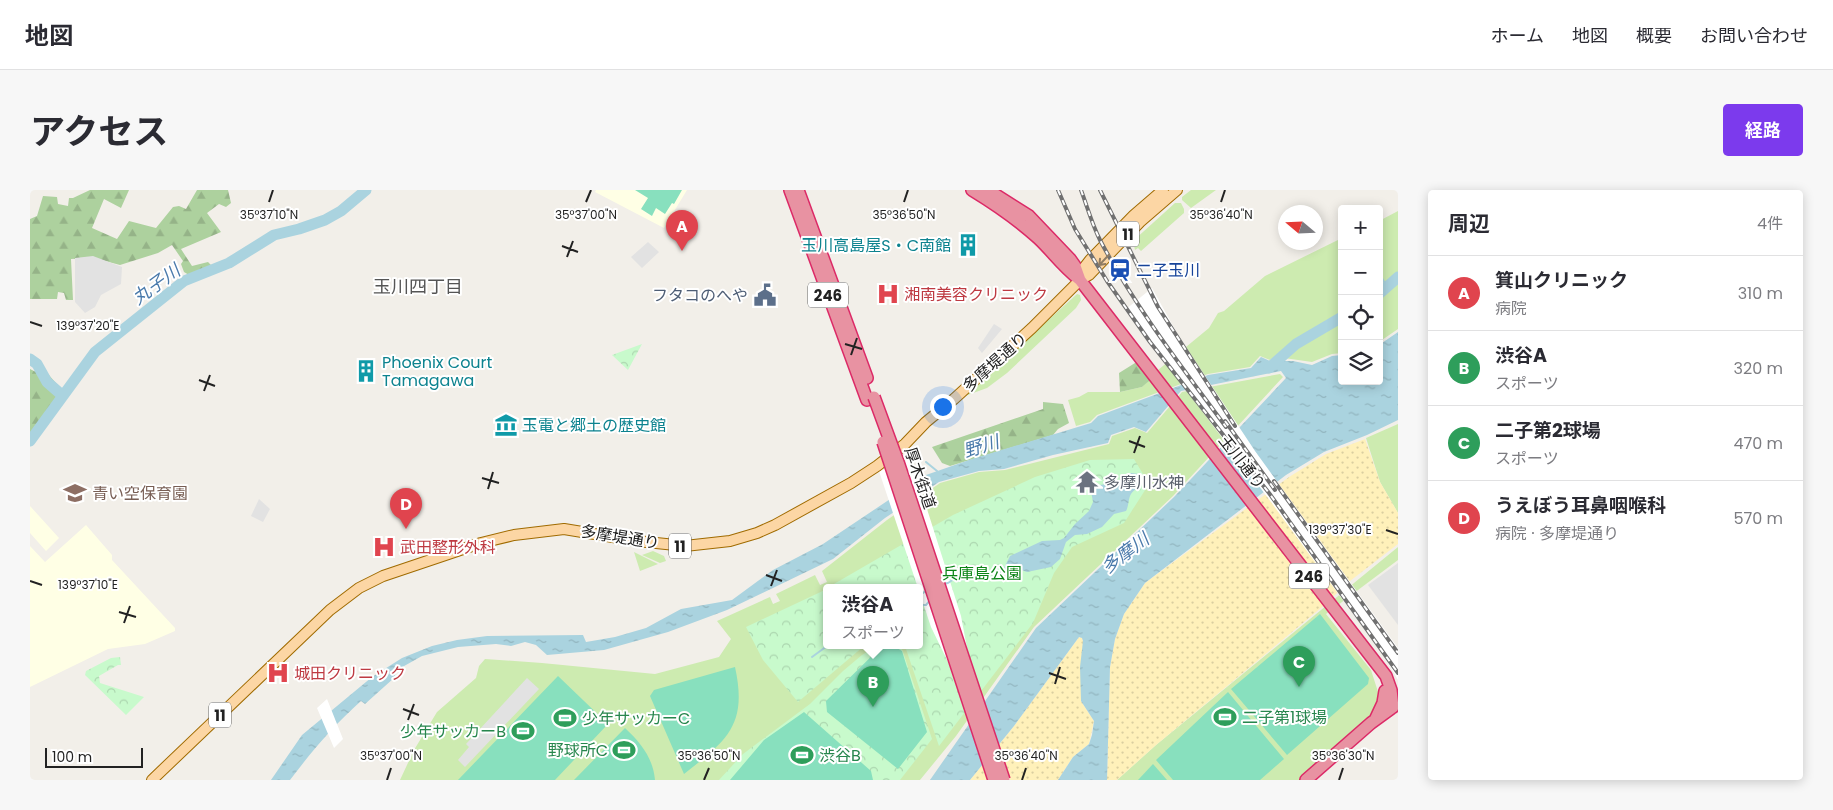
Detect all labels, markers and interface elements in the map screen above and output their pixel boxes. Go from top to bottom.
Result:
text: 地図 [25,19,73,52]
text: ホーム [1491,23,1544,48]
text: 地図 [1572,23,1608,48]
text: 概要 [1636,23,1672,48]
text: お問い合わせ [1700,23,1808,48]
button: 経路 [1723,104,1803,156]
text: アクセス [30,107,168,156]
north arrow [1278,205,1323,250]
map controls [1338,205,1383,385]
button: + [1338,205,1383,250]
text: 35°37'10"N [240,206,298,223]
text: 35°37'00"N [555,206,617,223]
text: 35°36'50"N [872,206,936,223]
text: 35°36'40"N [1189,206,1253,223]
text: 周辺 [1448,209,1490,238]
pin: A [666,210,698,251]
text: 4件 [1757,212,1783,235]
road number: 11 [1117,222,1139,246]
building icon: 玉川高島屋S・C南館 [955,232,981,258]
place label: 玉川高島屋S・C南館 [801,234,951,257]
button: − [1338,250,1383,295]
one-way arrow [1098,254,1110,266]
water label: 丸子川 [127,257,187,310]
station icon: 二子玉川 [1107,257,1133,283]
place label: 二子玉川 [1136,259,1200,282]
text: 箕山クリニック [1495,267,1628,294]
district label: 玉川四丁目 [373,274,463,299]
hospital icon: 湘南美容クリニック [875,281,901,307]
public building icon: フタコのへや [752,282,778,308]
road number: 246 [808,282,848,308]
text: A [1458,282,1470,305]
text: 310 m [1738,282,1783,305]
place label: 湘南美容クリニック [904,283,1048,306]
place label: フタコのへや [652,284,748,307]
button: locate [1338,295,1383,340]
text: 病院 [1495,297,1527,320]
text: 139°37'20"E [56,317,120,334]
street label: 多摩堤通り [958,327,1032,397]
button: layers [1338,340,1383,385]
text: 渋谷A [1495,342,1547,369]
place label: Phoenix Court Tamagawa [382,351,493,392]
text: B [1459,357,1469,380]
text: 320 m [1734,357,1783,380]
building icon: Phoenix Court Tamagawa [353,358,379,384]
text: スポーツ [1495,372,1559,395]
your location [930,394,956,420]
museum icon: 玉電と郷土の歴史館 [493,412,519,438]
place label: 玉電と郷土の歴史館 [522,414,666,437]
text: 二子第2球場 [1495,417,1601,444]
water label: 野川 [960,428,1004,463]
street label: 玉川通り [1213,430,1271,494]
text: C [1458,432,1470,455]
text: 470 m [1733,432,1783,455]
street label: 厚木街道 [899,444,941,512]
text: スポーツ [1495,447,1559,470]
temple icon: 多摩川水神 [1074,469,1100,495]
place label: 多摩川水神 [1104,471,1184,494]
school or university icon: 青い空保育園 [62,480,88,506]
place label: 青い空保育園 [92,482,188,505]
pin: D [390,488,422,529]
text: うえぼう耳鼻咽喉科 [1495,492,1666,519]
text: D [1458,507,1470,530]
text: 570 m [1733,507,1783,530]
street label: 多摩堤通り [579,519,661,555]
text: 139°37'30"E [1308,521,1372,538]
text: 病院 · 多摩堤通り [1495,522,1619,545]
water label: 多摩川 [1096,526,1156,579]
hospital icon: 武田整形外科 [371,534,397,560]
road number: 11 [669,534,691,558]
place label: 武田整形外科 [400,536,496,559]
park label: 兵庫島公園 [942,562,1022,585]
road number: 246 [1289,564,1329,588]
text: 139°37'10"E [58,576,118,593]
popup [823,584,923,649]
text: 渋谷A [841,591,893,618]
text: スポーツ [841,621,905,644]
pin: C [1283,646,1315,687]
hospital icon: 城田クリニック [265,660,291,686]
place label: 城田クリニック [294,662,406,685]
pin: B [857,666,889,707]
road number: 11 [209,702,231,728]
sports icon: 二子第1球場 [1212,704,1238,730]
sports icon: 少年サッカーC [552,705,578,731]
place label: 二子第1球場 [1242,706,1327,729]
place label: 少年サッカーC [582,707,690,730]
sports icon: 少年サッカーB [510,718,536,744]
place label: 少年サッカーB [400,720,506,743]
sports icon: 野球所C [611,737,637,763]
place label: 野球所C [548,739,608,762]
sports icon: 渋谷B [789,742,815,768]
place label: 渋谷B [819,744,861,767]
scale bar [45,745,142,768]
text: 100 m [52,747,92,767]
text: 35°37'00"N [360,747,422,764]
text: 35°36'50"N [677,747,741,764]
text: 35°36'40"N [994,747,1058,764]
text: 35°36'30"N [1312,747,1374,764]

